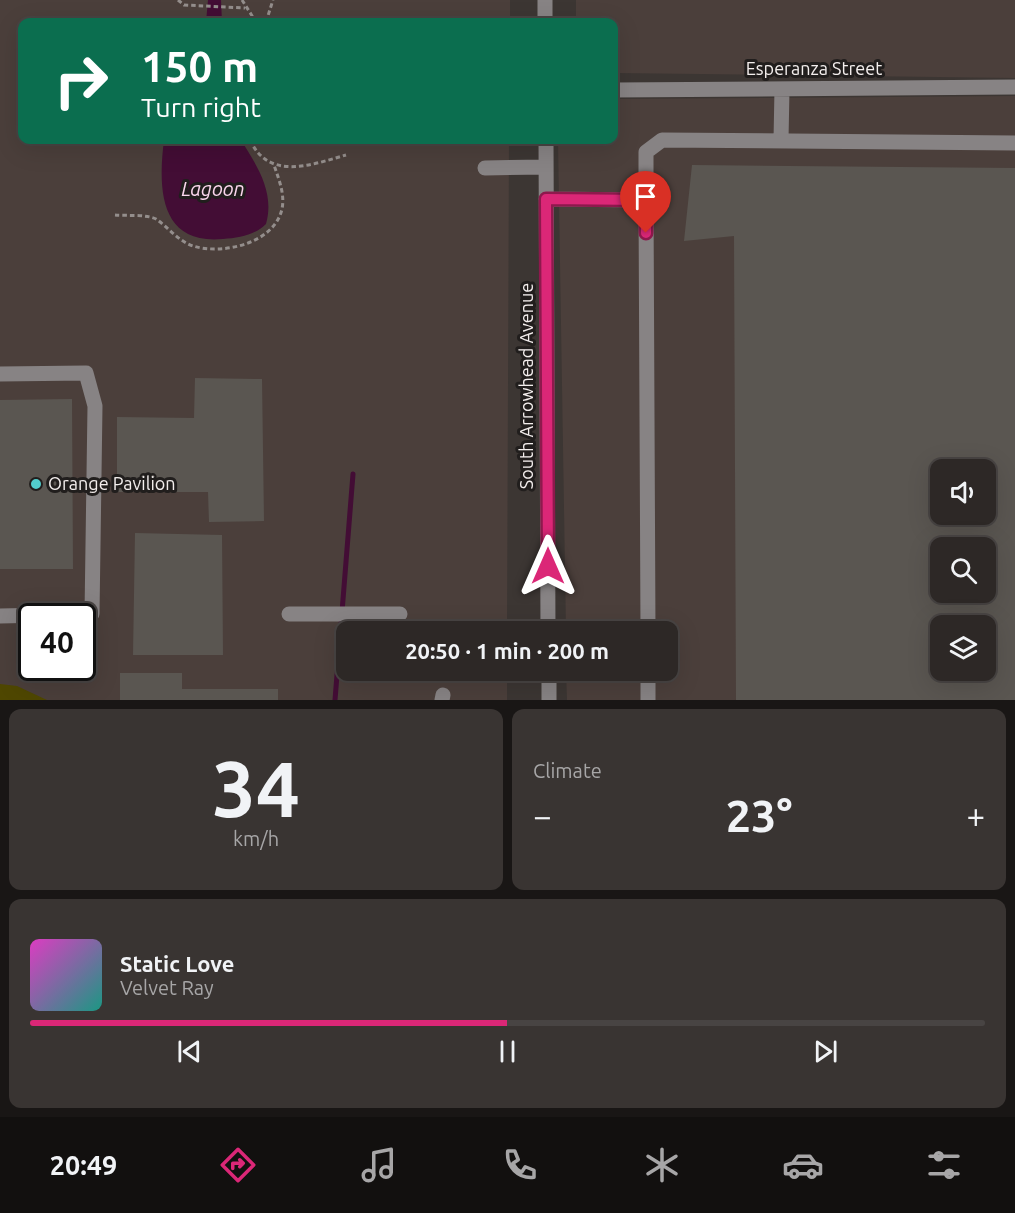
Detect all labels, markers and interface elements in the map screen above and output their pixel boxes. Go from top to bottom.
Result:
icon: right [42,42,120,120]
text: 150 m [141,43,258,90]
street label: Esperanza Street [746,58,882,78]
text: Turn right [141,92,261,122]
pin [620,171,671,233]
water label: Lagoon [181,177,245,200]
icon: arrive [629,180,662,213]
street label: South Arrowhead Avenue [516,283,536,489]
map controls [930,459,996,681]
button: sound [930,459,996,525]
place label: Orange Pavilion [48,473,176,493]
marker: Orange Pavilion [29,477,43,491]
position arrow [516,534,580,598]
button: search [930,537,996,603]
speed limit sign: 40 [18,603,96,681]
button: layers [930,615,996,681]
text: 20:50 · 1 min · 200 m [405,638,609,663]
text: 34 [212,744,300,832]
text: Climate [533,759,602,782]
text: 23° [726,790,792,841]
text: − [533,797,552,834]
text: + [966,797,985,834]
text: km/h [233,827,279,850]
text: Static Love [120,951,235,976]
text: Velvet Ray [120,976,214,999]
icon: previous [173,1035,206,1068]
icon: pause [491,1035,524,1068]
icon: next [809,1035,842,1068]
icon: directions [217,1144,259,1186]
icon: music [358,1144,400,1186]
icon: phone [499,1144,541,1186]
icon: climate [641,1144,683,1186]
icon: car [782,1144,824,1186]
icon: filters [923,1144,965,1186]
text: 20:49 [50,1150,117,1180]

